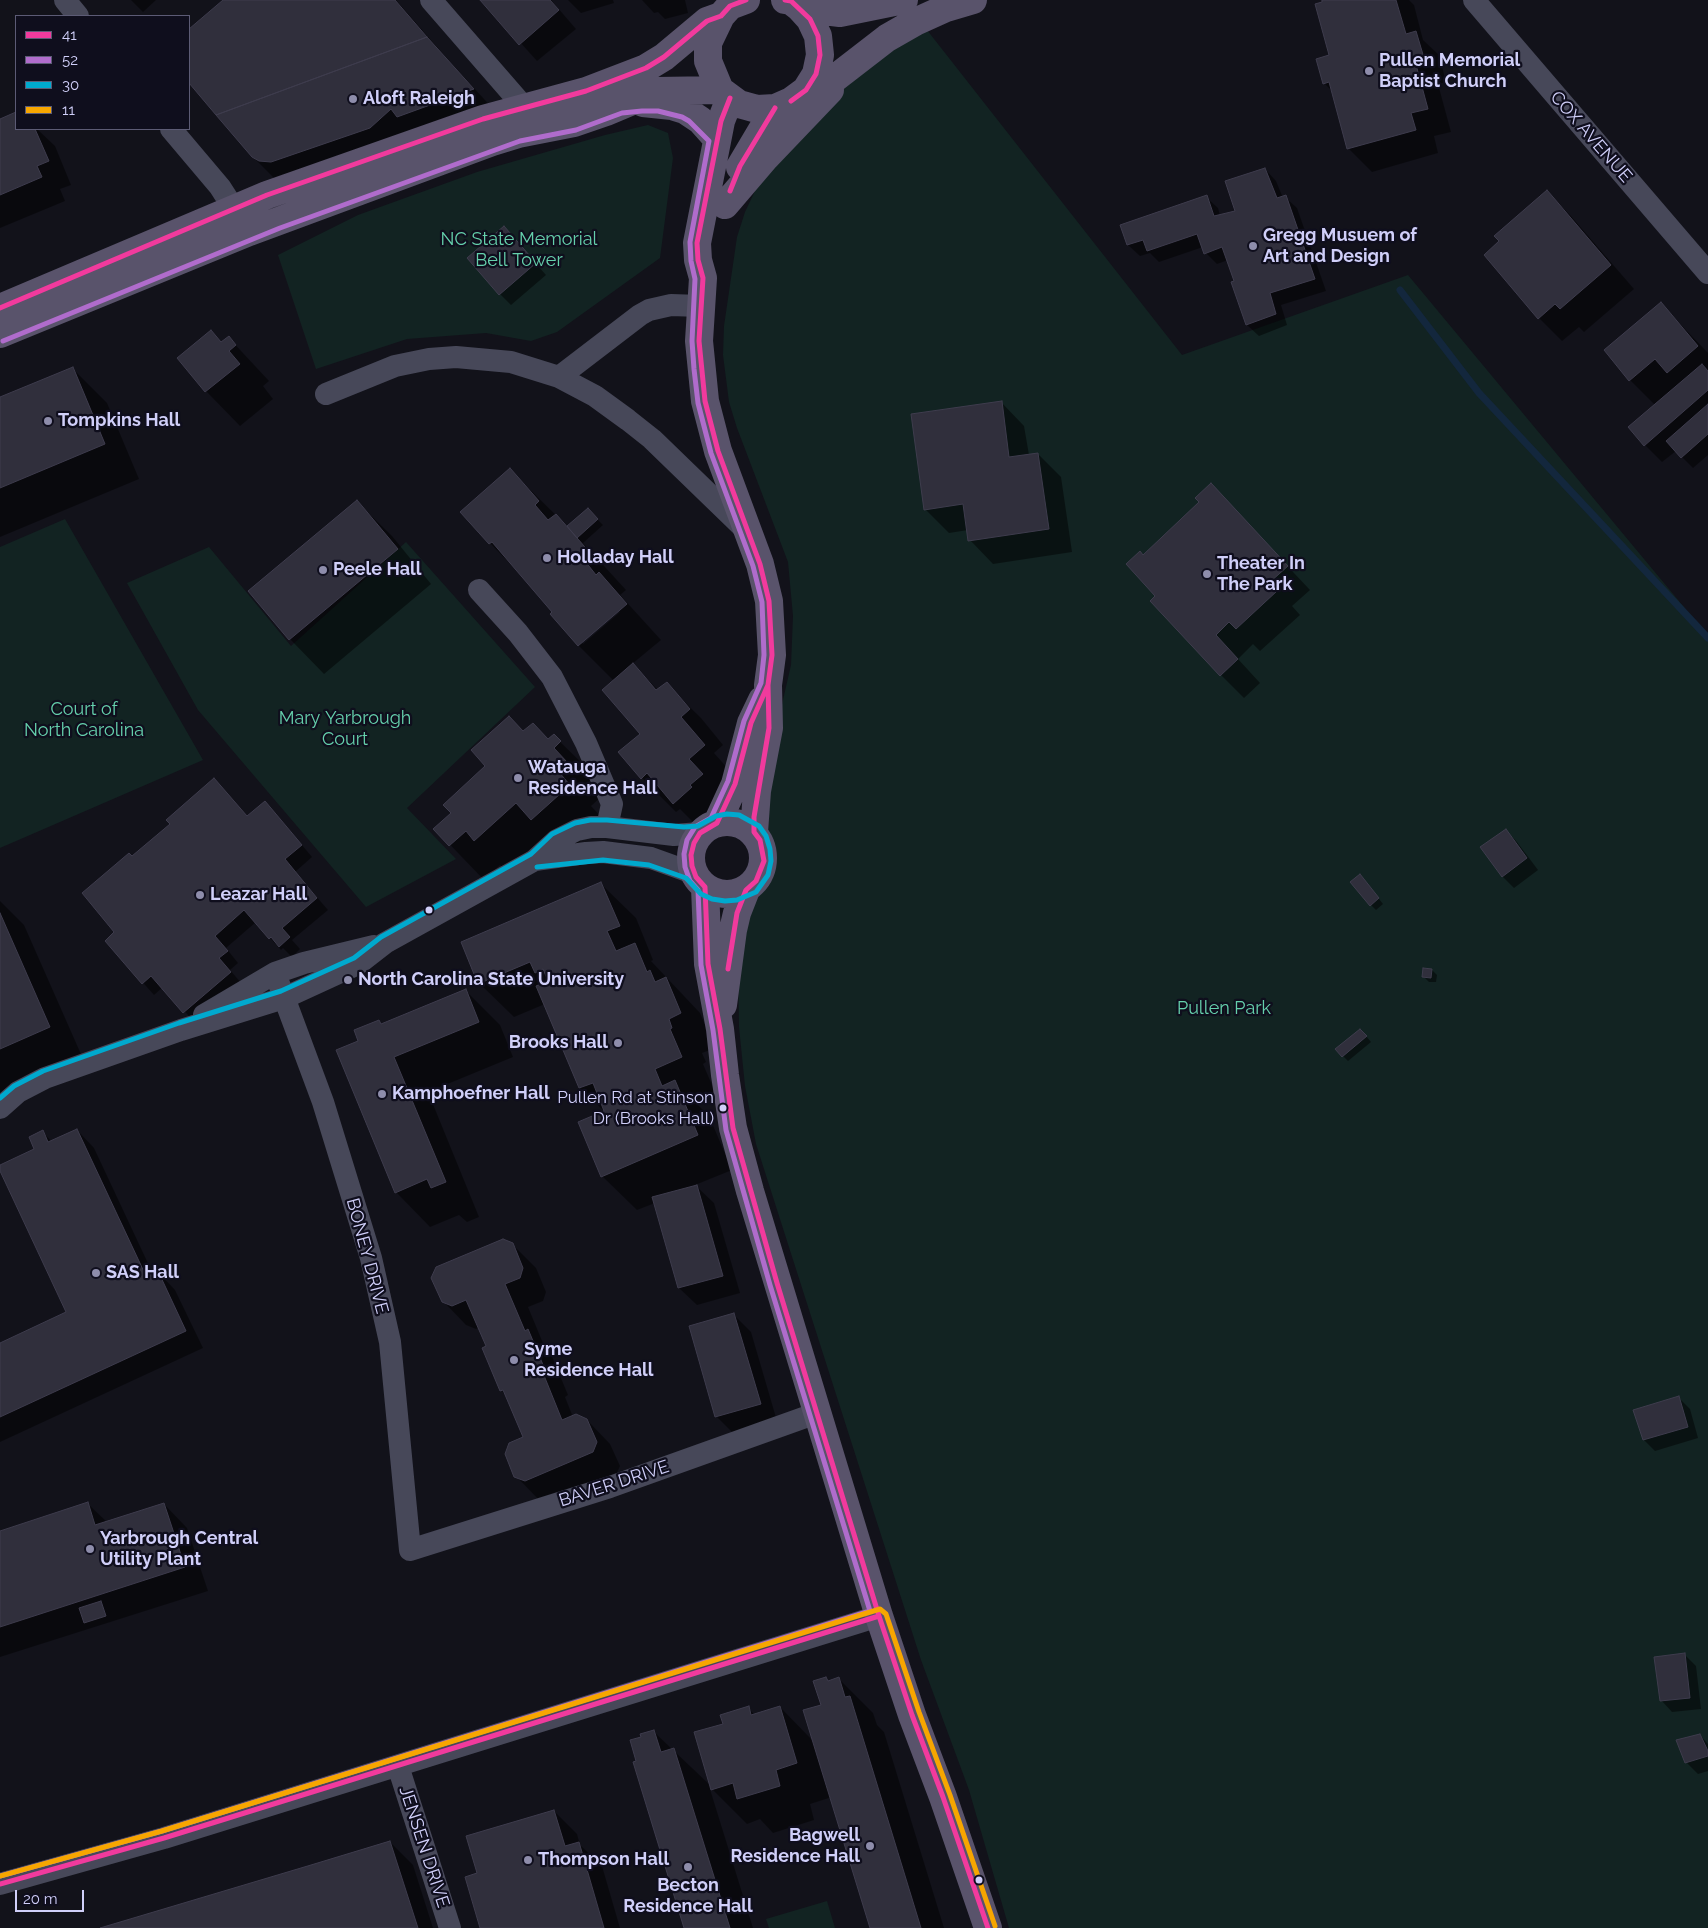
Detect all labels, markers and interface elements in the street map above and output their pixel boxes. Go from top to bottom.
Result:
legend [15,15,190,130]
text: 41 [62,26,77,44]
place label: Pullen Memorial Baptist Church [1379,50,1520,92]
text: 52 [62,51,78,69]
marker: Pullen Memorial Baptist Church [1363,65,1375,77]
text: 30 [62,76,79,94]
street label: COX AVENUE [1546,87,1636,187]
place label: Aloft Raleigh [363,88,475,110]
marker: Aloft Raleigh [347,93,359,105]
text: 11 [62,101,75,119]
place label: Gregg Musuem of Art and Design [1263,225,1417,268]
park label: NC State Memorial Bell Tower [441,229,597,272]
marker: Gregg Musuem of Art and Design [1247,240,1259,252]
place label: Tompkins Hall [58,410,180,432]
marker: Tompkins Hall [42,415,54,427]
place label: Holladay Hall [557,547,674,569]
marker: Holladay Hall [541,552,553,564]
place label: Theater In The Park [1217,553,1305,596]
place label: Peele Hall [333,559,421,581]
marker: Peele Hall [317,564,329,576]
marker: Theater In The Park [1201,568,1213,580]
park label: Court of North Carolina [24,699,144,742]
park label: Mary Yarbrough Court [279,708,411,751]
place label: Watauga Residence Hall [528,757,657,800]
marker: Watauga Residence Hall [512,772,524,784]
place label: Leazar Hall [210,884,307,906]
marker: Leazar Hall [194,889,206,901]
unlabelled marker [424,905,434,915]
place label: North Carolina State University [358,969,624,991]
marker: North Carolina State University [342,974,354,986]
park label: Pullen Park [1177,998,1271,1020]
place label: Brooks Hall [509,1032,608,1054]
marker: Brooks Hall [612,1037,624,1049]
place label: Kamphoefner Hall [392,1083,550,1105]
marker: Kamphoefner Hall [376,1088,388,1100]
place label: Pullen Rd at Stinson Dr (Brooks Hall) [557,1088,714,1128]
marker: Pullen Rd at Stinson Dr (Brooks Hall) [718,1103,728,1113]
street label: BONEY DRIVE [341,1196,393,1316]
place label: SAS Hall [106,1262,179,1284]
marker: SAS Hall [90,1267,102,1279]
place label: Syme Residence Hall [524,1339,653,1382]
marker: Syme Residence Hall [508,1354,520,1366]
street label: BAVER DRIVE [556,1456,672,1512]
place label: Yarbrough Central Utility Plant [100,1528,258,1570]
marker: Yarbrough Central Utility Plant [84,1543,96,1555]
street label: JENSEN DRIVE [394,1784,454,1910]
place label: Bagwell Residence Hall [731,1825,860,1868]
marker: Bagwell Residence Hall [864,1840,876,1852]
place label: Thompson Hall [538,1849,669,1871]
marker: Thompson Hall [522,1854,534,1866]
marker: Becton Residence Hall [682,1861,694,1873]
place label: Becton Residence Hall [623,1875,753,1918]
unlabelled marker [974,1875,984,1885]
scale bar [18,1880,86,1912]
text: 20 m [23,1890,58,1908]

